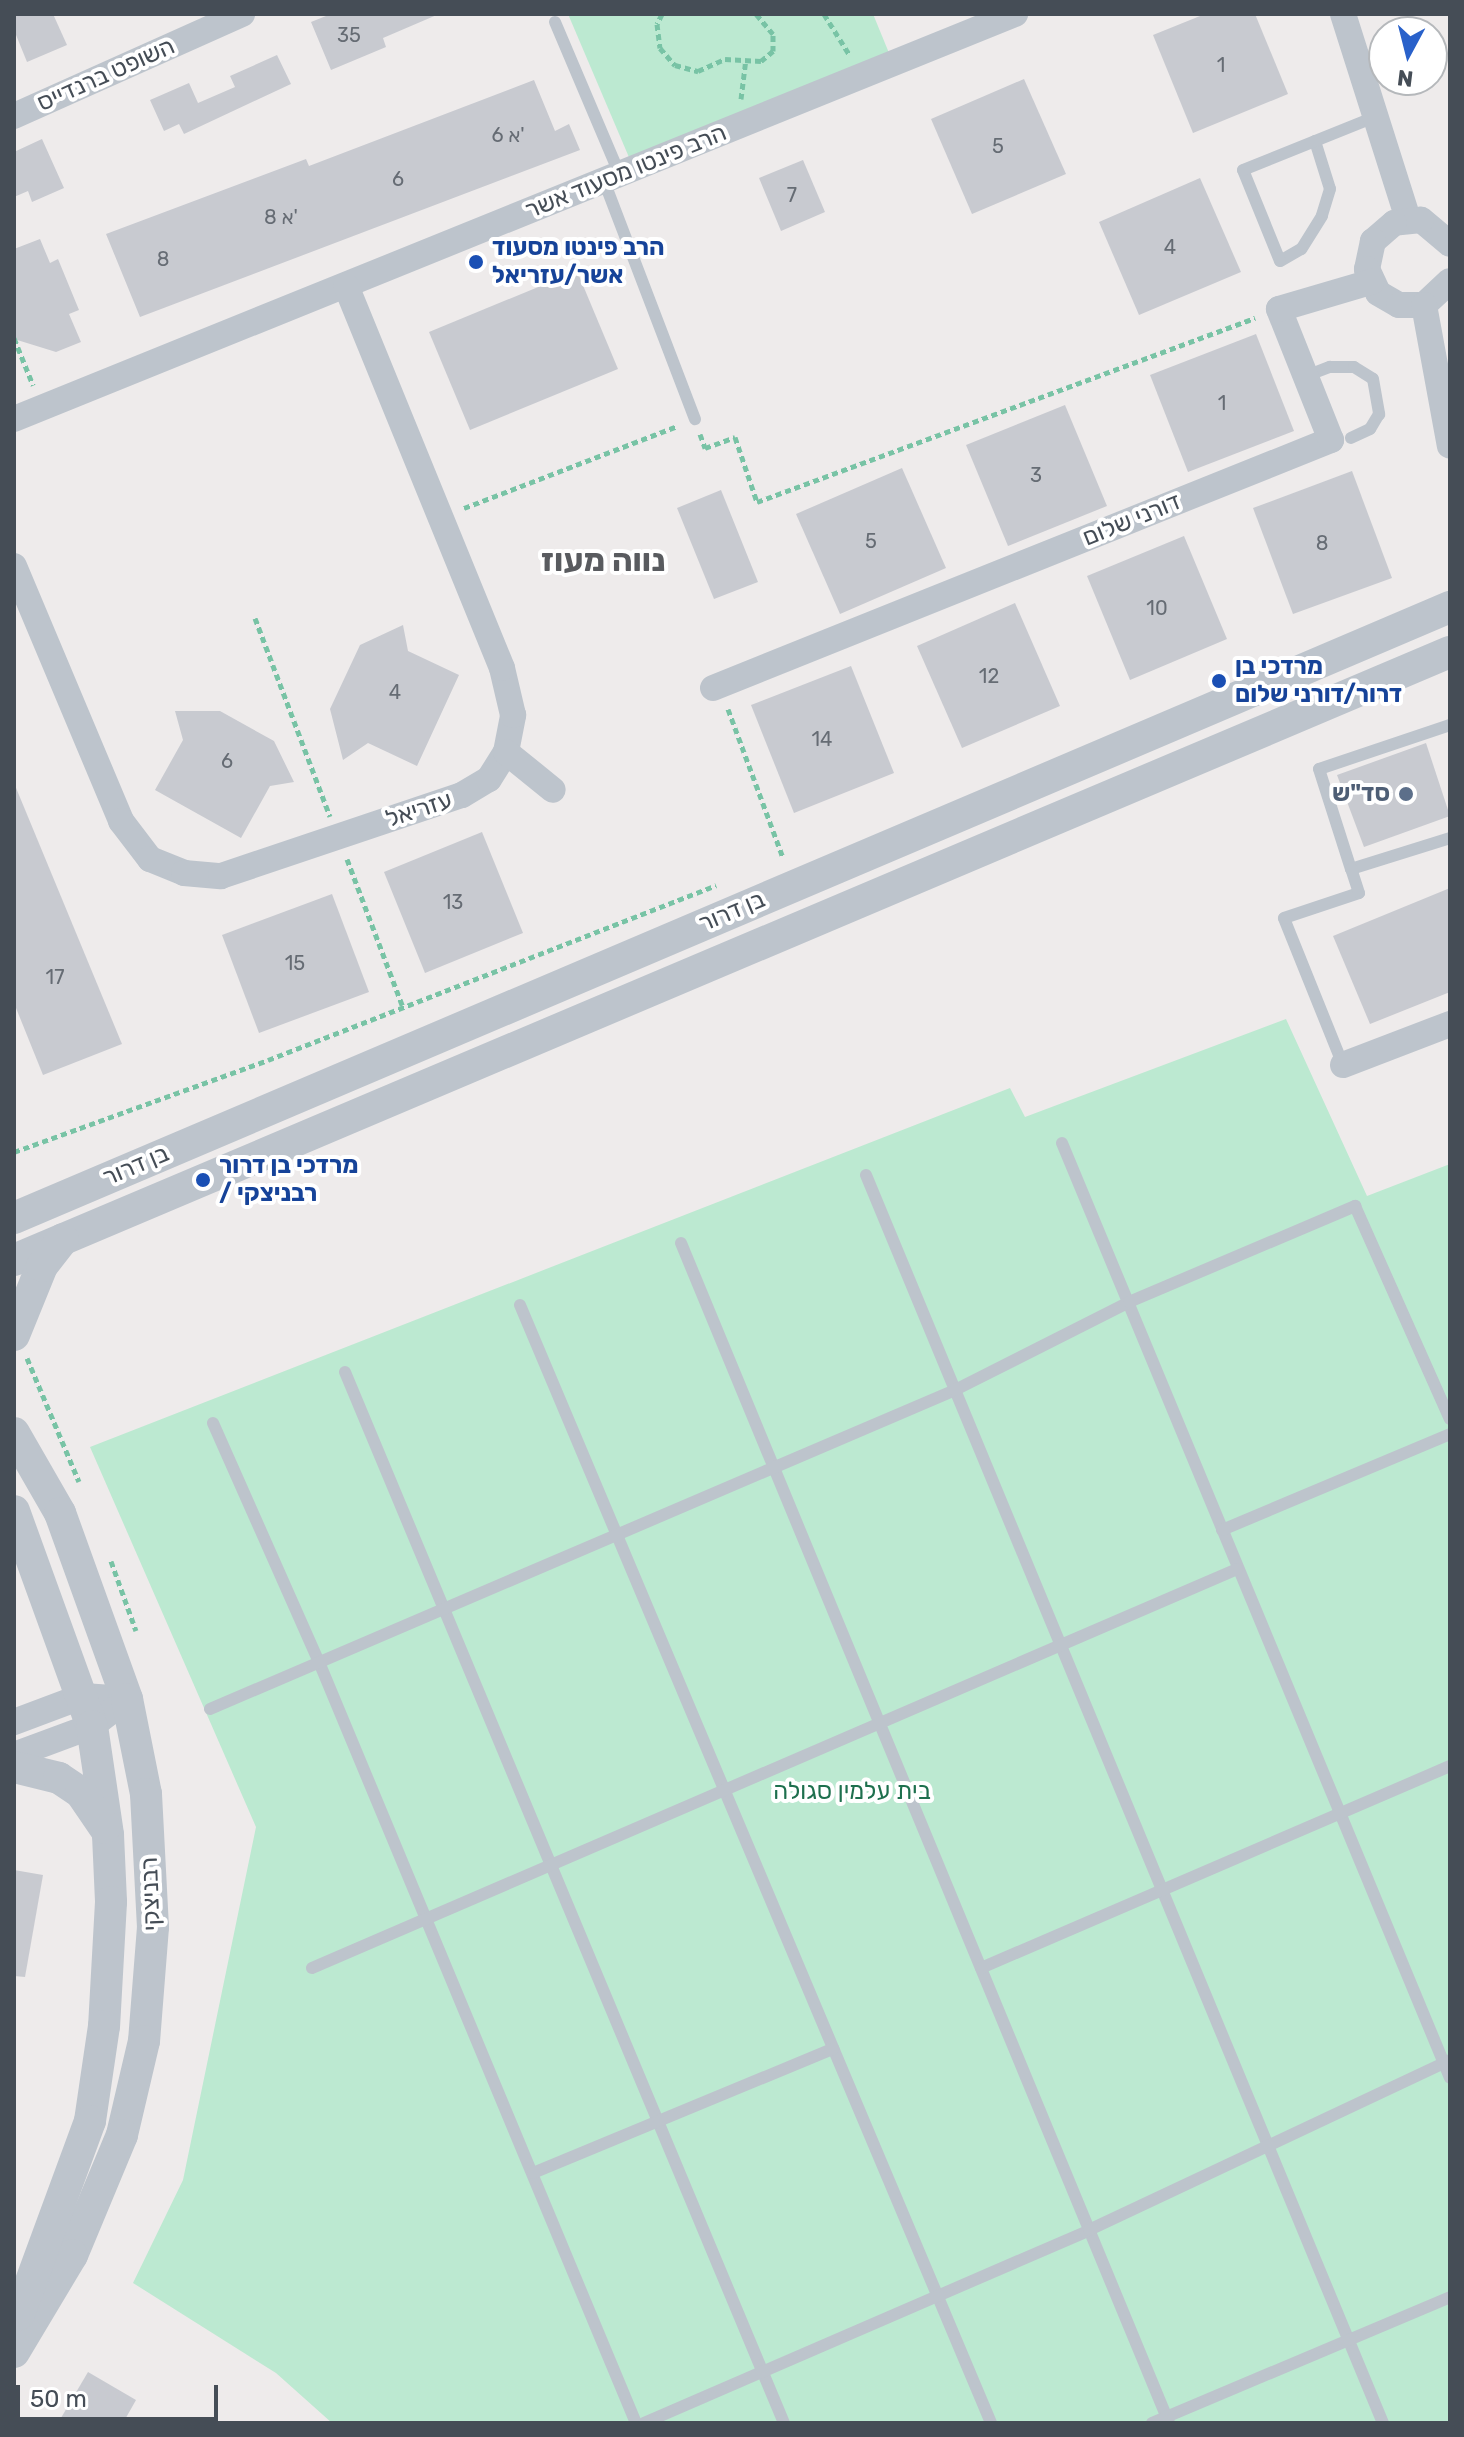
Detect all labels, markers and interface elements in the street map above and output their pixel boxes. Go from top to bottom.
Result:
north arrow [1368,16,1448,96]
house number: 35 [337,23,361,47]
street label: השופט ברנדייס [33,32,179,118]
house number: 1 [1217,53,1225,77]
text: N [1396,64,1415,93]
street label: הרב פינטו מסעוד אשר [521,118,731,226]
house number: 6 א' [491,123,525,147]
house number: 5 [992,134,1004,158]
house number: 6 [392,167,404,191]
house number: 7 [787,183,797,207]
house number: 8 א' [264,205,298,229]
place label: הרב פינטו מסעוד אשר/עזריאל [492,234,665,290]
house number: 4 [1164,235,1176,259]
house number: 8 [157,247,169,271]
marker: הרב פינטו מסעוד אשר/עזריאל [467,253,485,271]
house number: 1 [1218,391,1226,415]
house number: 3 [1030,463,1042,487]
street label: דורני שלום [1079,487,1185,553]
house number: 5 [865,529,877,553]
house number: 8 [1316,531,1328,555]
district label: נווה מעוז [541,541,665,579]
house number: 10 [1146,596,1168,620]
place label: מרדכי בן דרור/דורני שלום [1235,653,1402,709]
house number: 12 [979,664,999,688]
marker: מרדכי בן דרור/דורני שלום [1210,672,1228,690]
house number: 4 [389,680,401,704]
house number: 14 [812,727,832,751]
house number: 6 [221,749,233,773]
place label: סד"ש [1332,780,1390,808]
marker: סד"ש [1397,785,1415,803]
street label: עזריאל [382,786,456,834]
street label: בן דרור [694,885,770,939]
house number: 13 [443,890,463,914]
house number: 15 [285,951,305,975]
house number: 17 [46,965,64,989]
street label: בן דרור [98,1139,174,1193]
place label: מרדכי בן דרור / רבניצקי [219,1152,359,1208]
marker: מרדכי בן דרור / רבניצקי [194,1171,212,1189]
park label: בית עלמין סגולה [773,1778,931,1806]
street label: רבניצקי [135,1857,167,1931]
scale bar [20,2369,222,2419]
text: 50 m [30,2385,87,2413]

